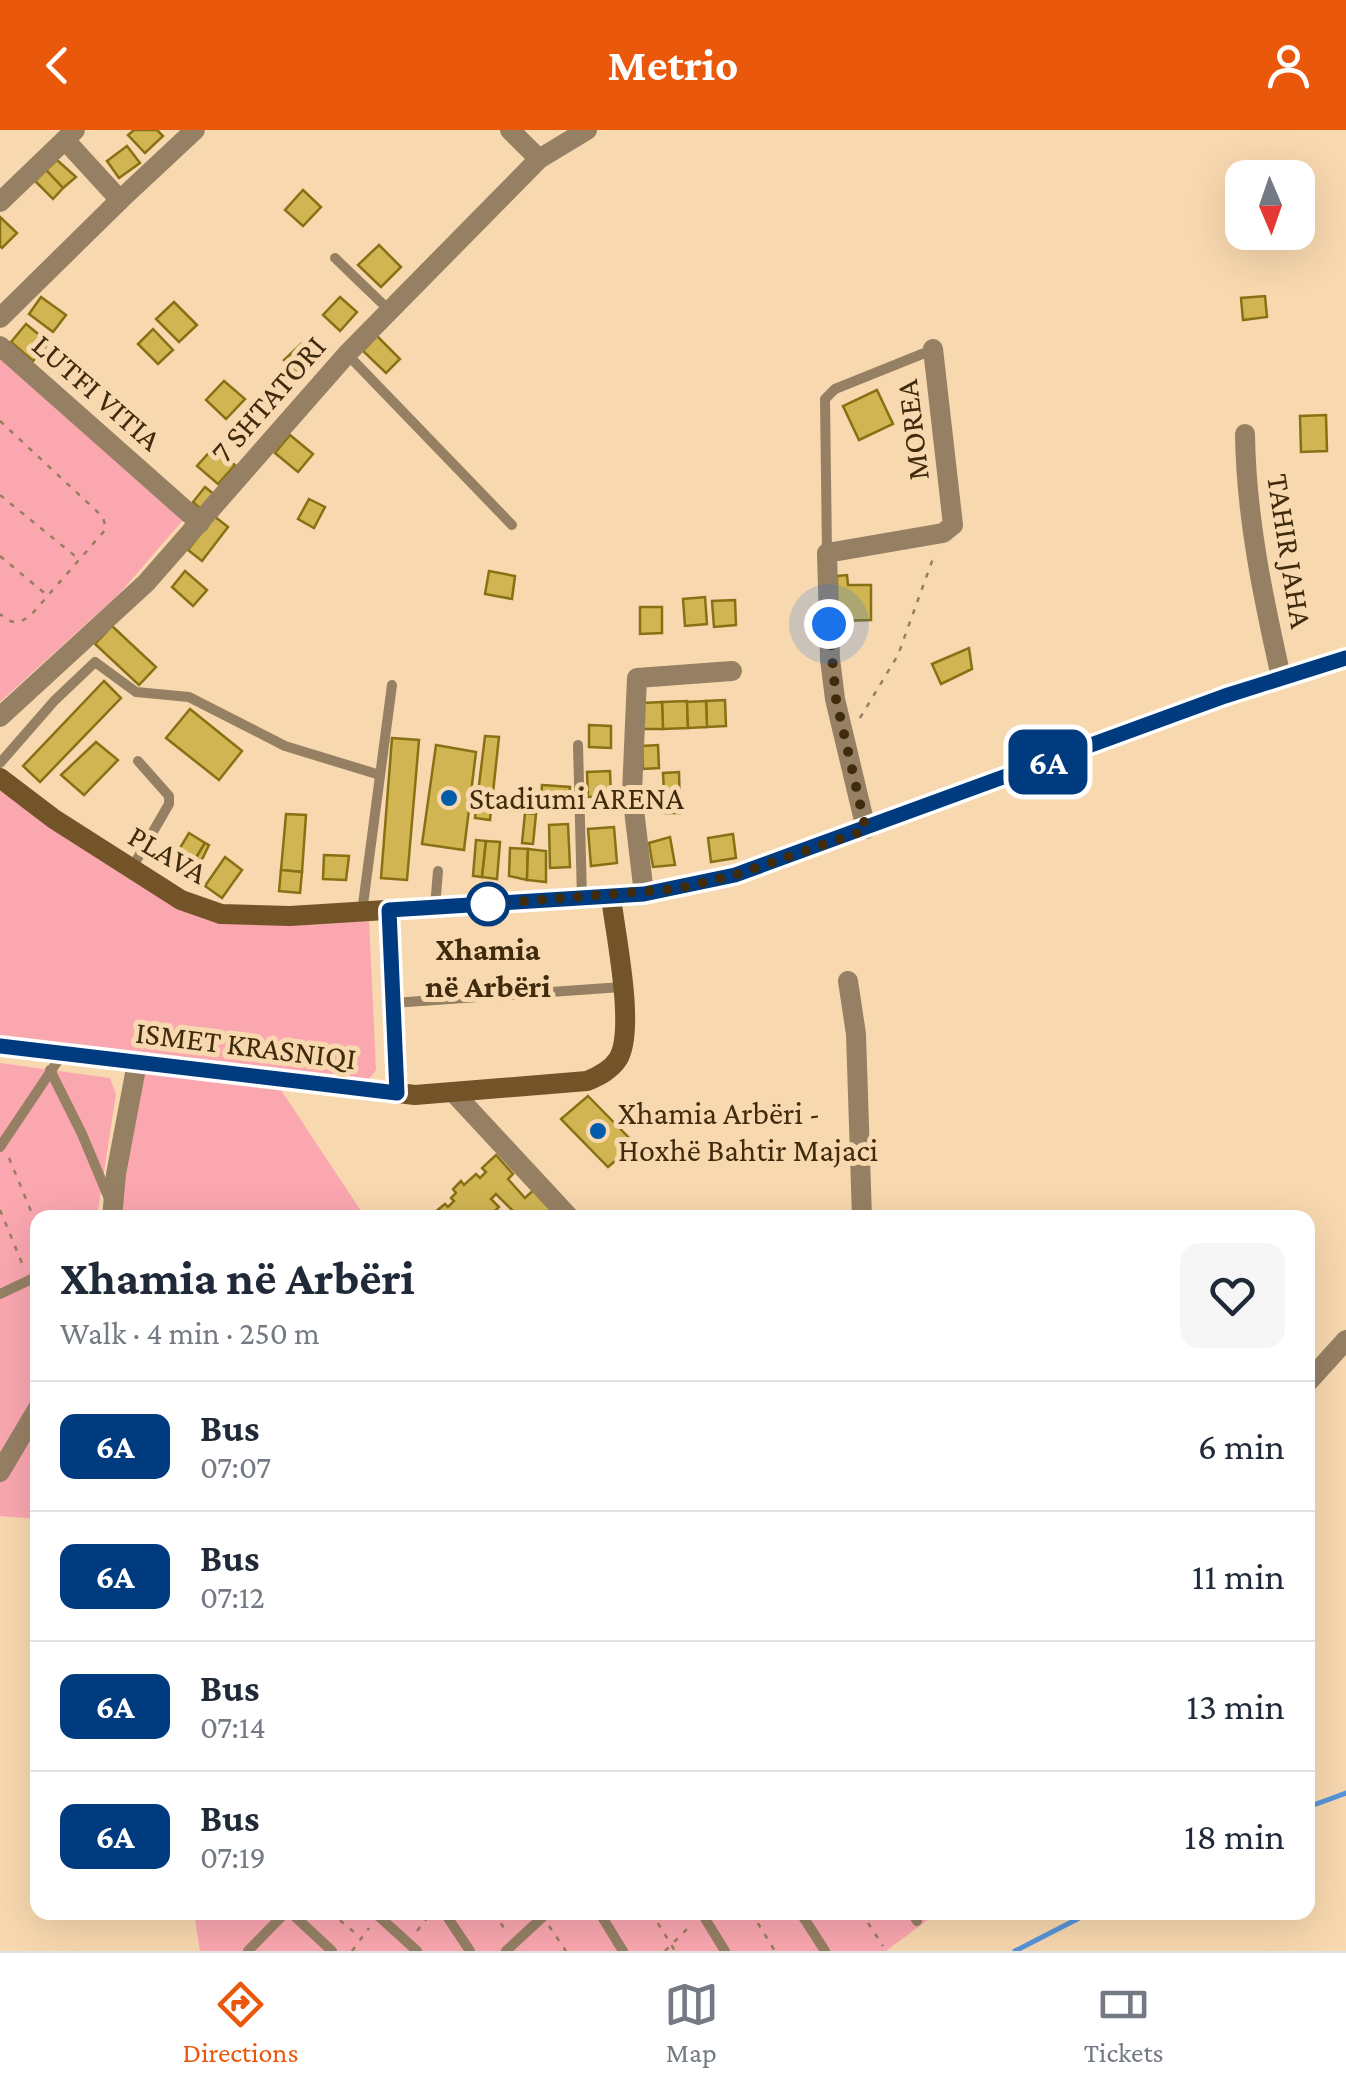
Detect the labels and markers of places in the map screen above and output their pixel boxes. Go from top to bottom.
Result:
place label: Stadiumi ARENA [469,780,685,816]
marker: Stadiumi ARENA [438,787,460,809]
marker: Xhamia në Arbëri [467,883,509,925]
place label: Xhamia në Arbëri [425,931,551,1004]
place label: Xhamia Arbëri - Hoxhë Bahtir Majaci [618,1095,878,1168]
marker: Xhamia Arbëri - Hoxhë Bahtir Majaci [587,1120,609,1142]

